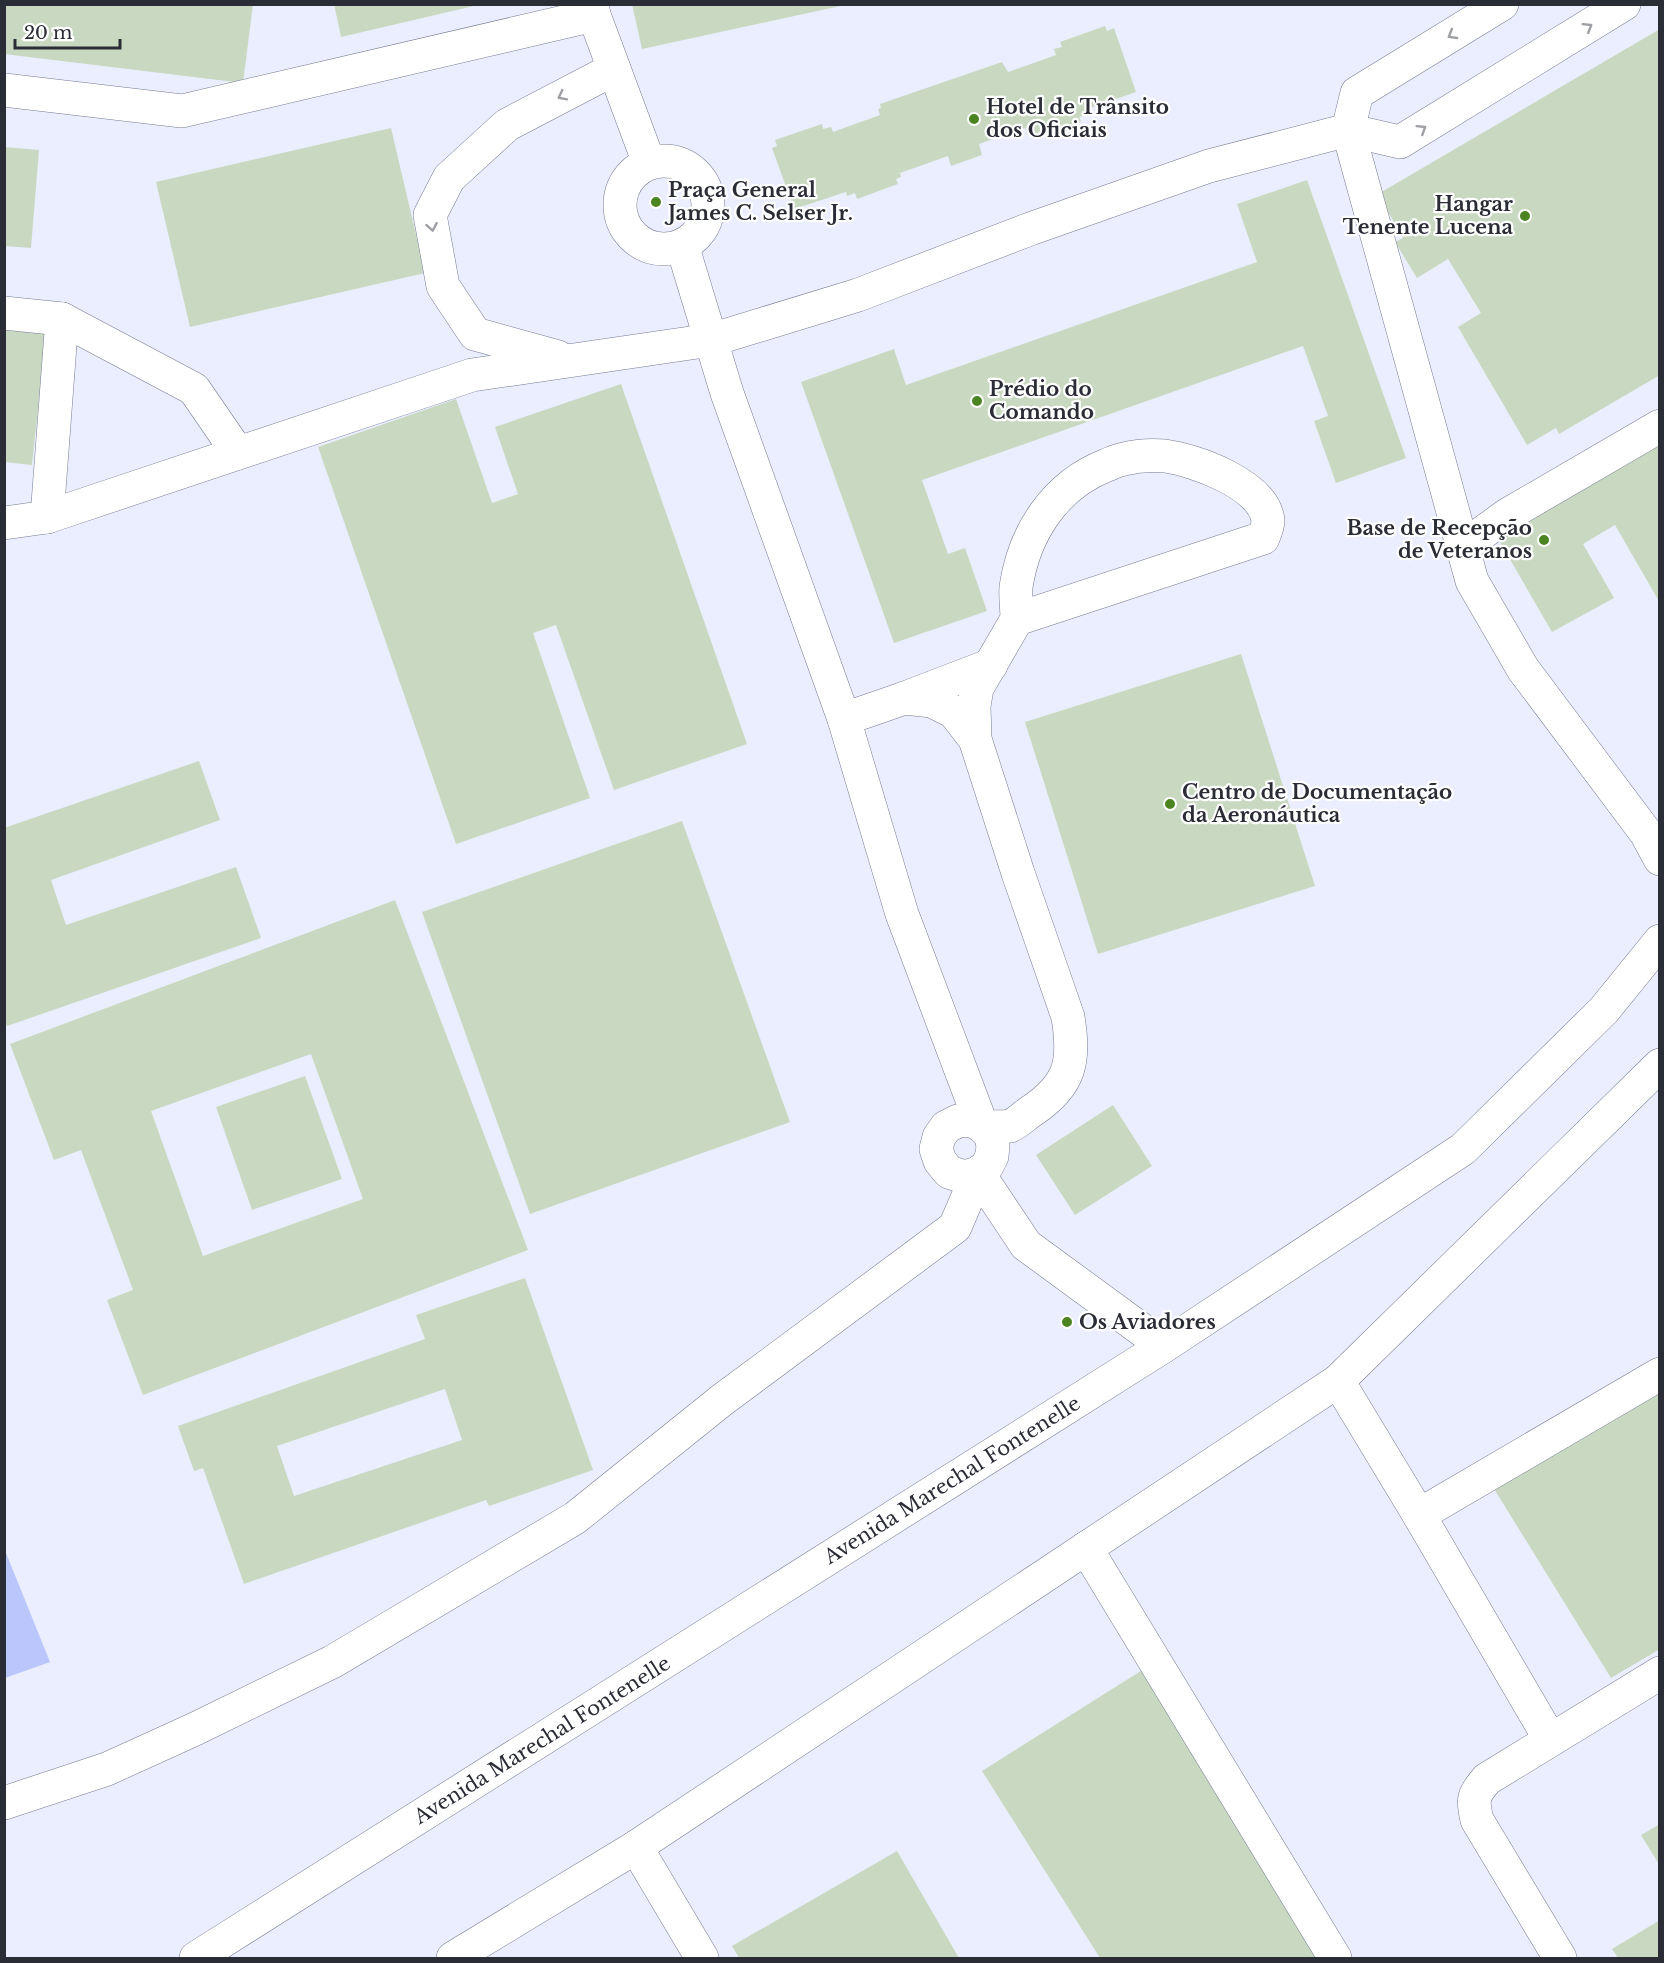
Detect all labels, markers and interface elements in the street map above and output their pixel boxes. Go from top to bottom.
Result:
scale bar [15,12,120,50]
text: 20 m [24,22,72,44]
one-way arrow [1582,22,1592,34]
one-way arrow [1448,27,1458,39]
one-way arrow [558,89,568,100]
place label: Hotel de Trânsito dos Oficiais [986,95,1169,142]
marker: Hotel de Trânsito dos Oficiais [967,112,981,126]
one-way arrow [1416,125,1426,137]
place label: Praça General James C. Selser Jr. [664,178,853,225]
place label: Hangar Tenente Lucena [1343,192,1514,239]
marker: Praça General James C. Selser Jr. [649,195,663,209]
marker: Hangar Tenente Lucena [1518,209,1532,223]
one-way arrow [425,222,438,232]
place label: Prédio do Comando [989,377,1094,424]
marker: Prédio do Comando [970,394,984,408]
place label: Base de Recepção de Veteranos [1347,516,1532,563]
marker: Base de Recepção de Veteranos [1537,533,1551,547]
place label: Centro de Documentação da Aeronáutica [1182,780,1452,827]
marker: Centro de Documentação da Aeronáutica [1163,797,1177,811]
place label: Os Aviadores [1079,1310,1216,1334]
marker: Os Aviadores [1060,1315,1074,1329]
street label: Avenida Marechal Fontenelle [819,1391,1085,1570]
street label: Avenida Marechal Fontenelle [409,1651,675,1830]

